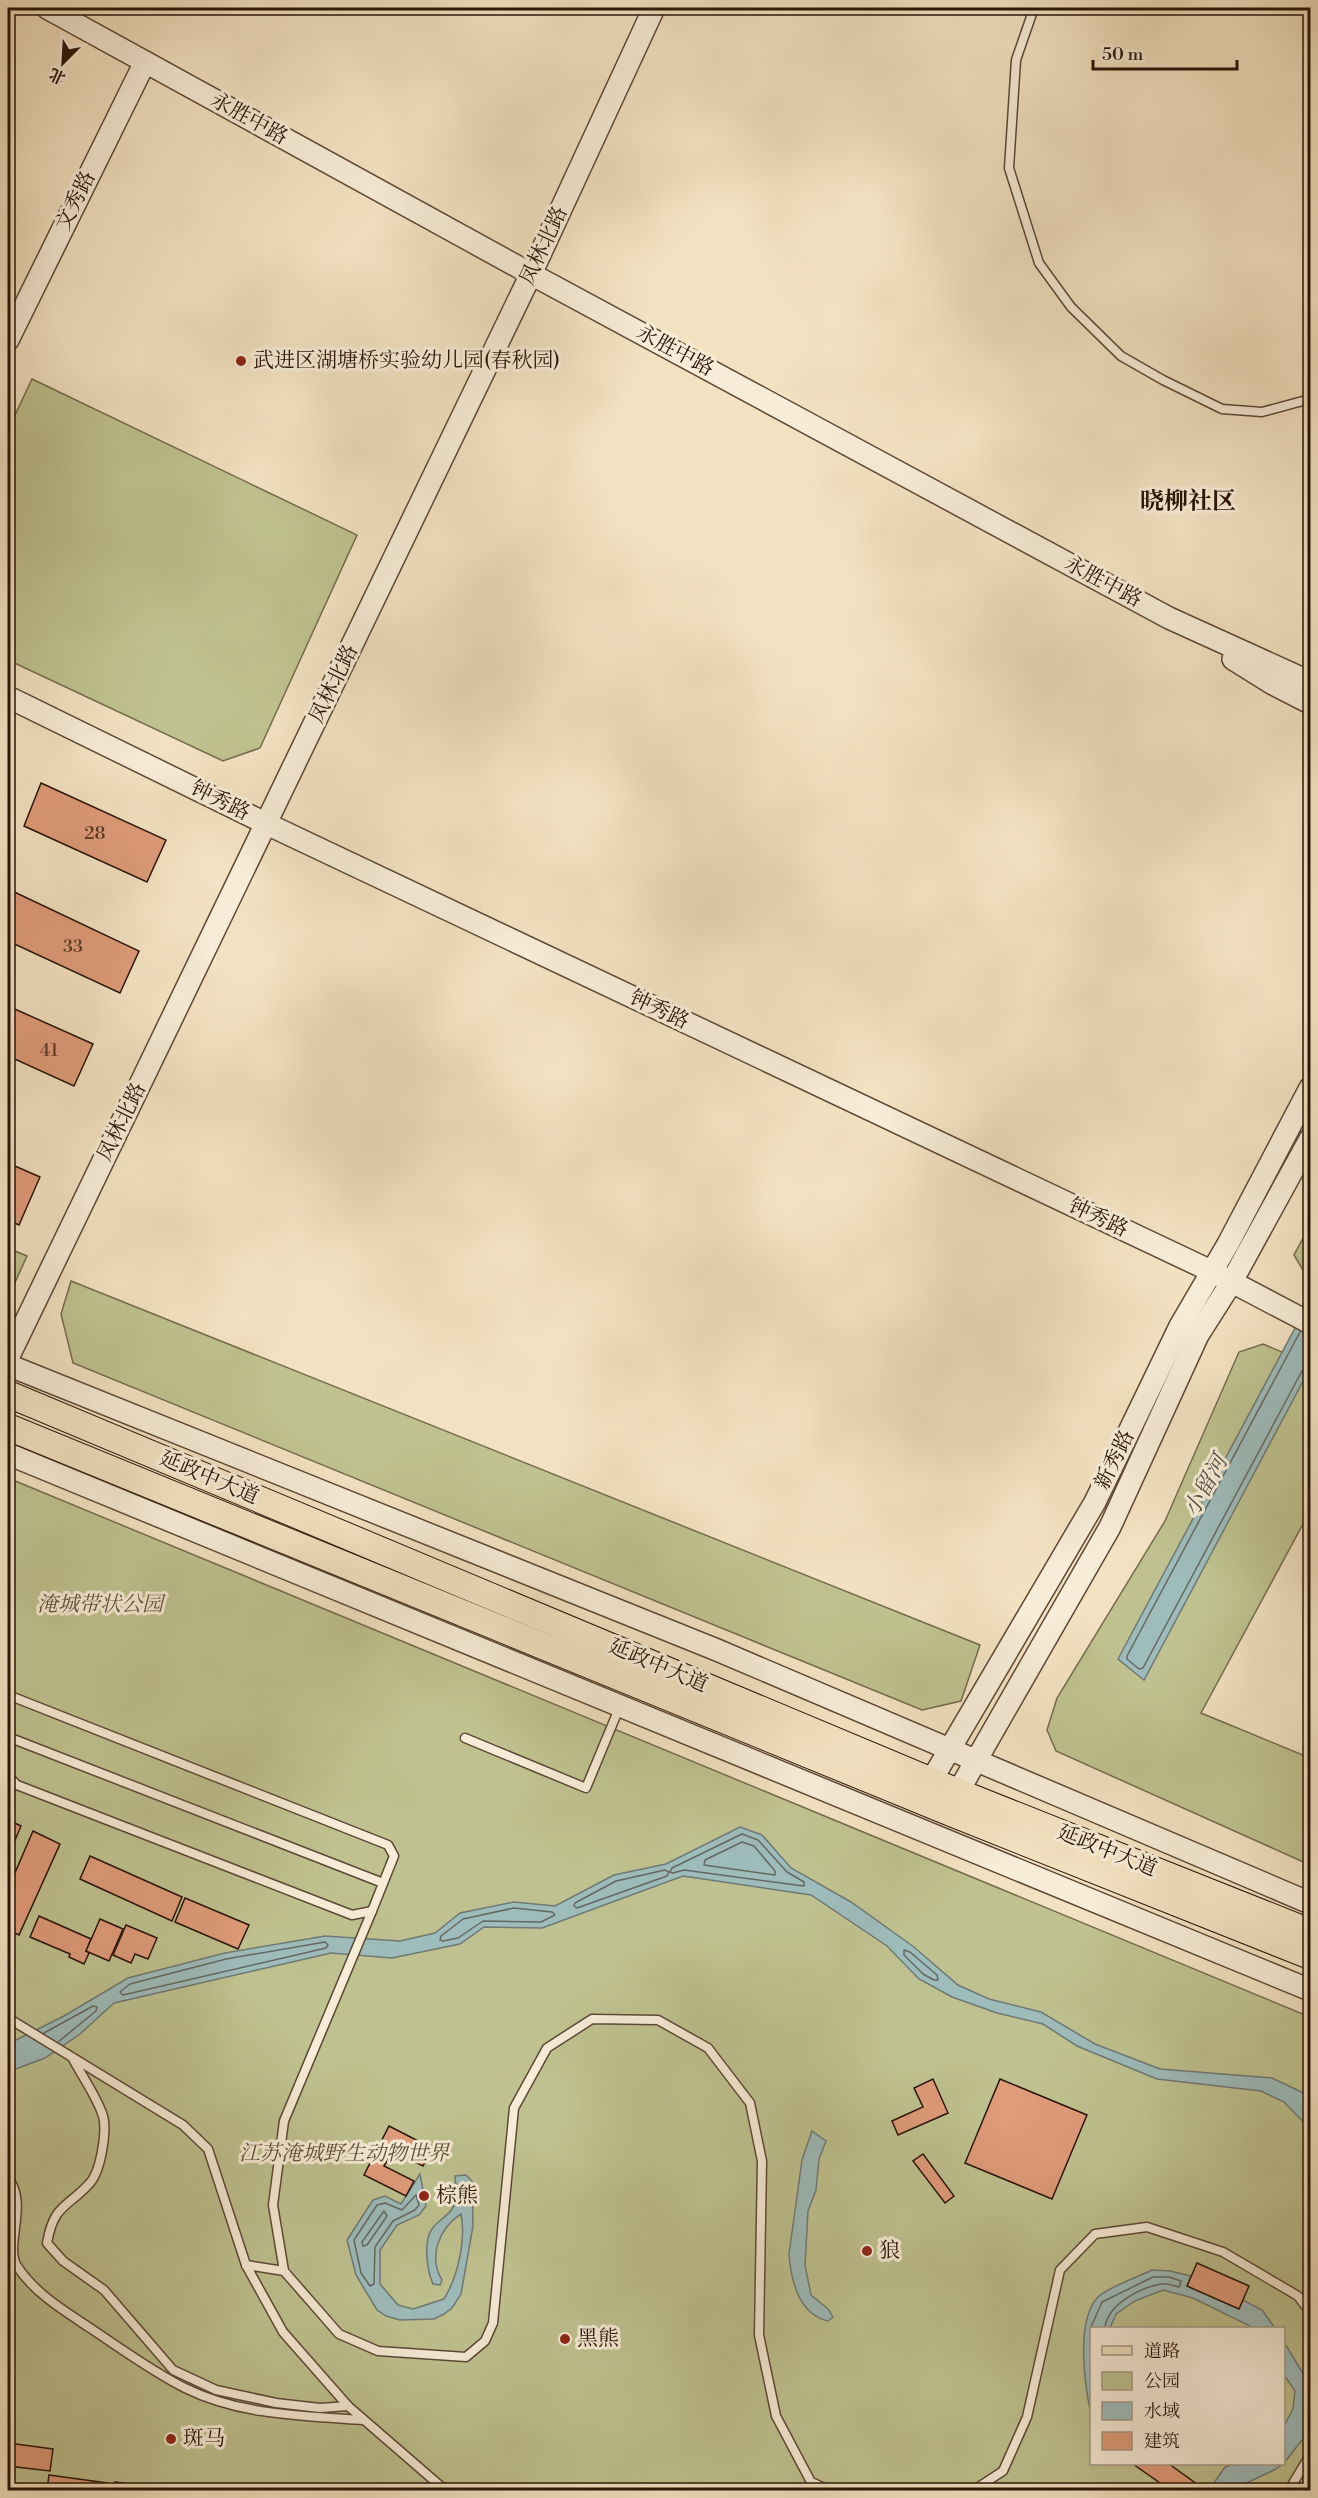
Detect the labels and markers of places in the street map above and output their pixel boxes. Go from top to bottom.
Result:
place label: 武进区湖塘桥实验幼儿园(春秋园) [253,348,560,374]
marker: 武进区湖塘桥实验幼儿园(春秋园) [234,354,248,368]
place label: 棕熊 [436,2183,478,2209]
marker: 棕熊 [417,2189,431,2203]
place label: 狼 [879,2238,900,2264]
marker: 狼 [860,2244,874,2258]
place label: 黑熊 [577,2326,619,2352]
marker: 黑熊 [558,2332,572,2346]
place label: 斑马 [183,2426,225,2452]
marker: 斑马 [164,2432,178,2446]

